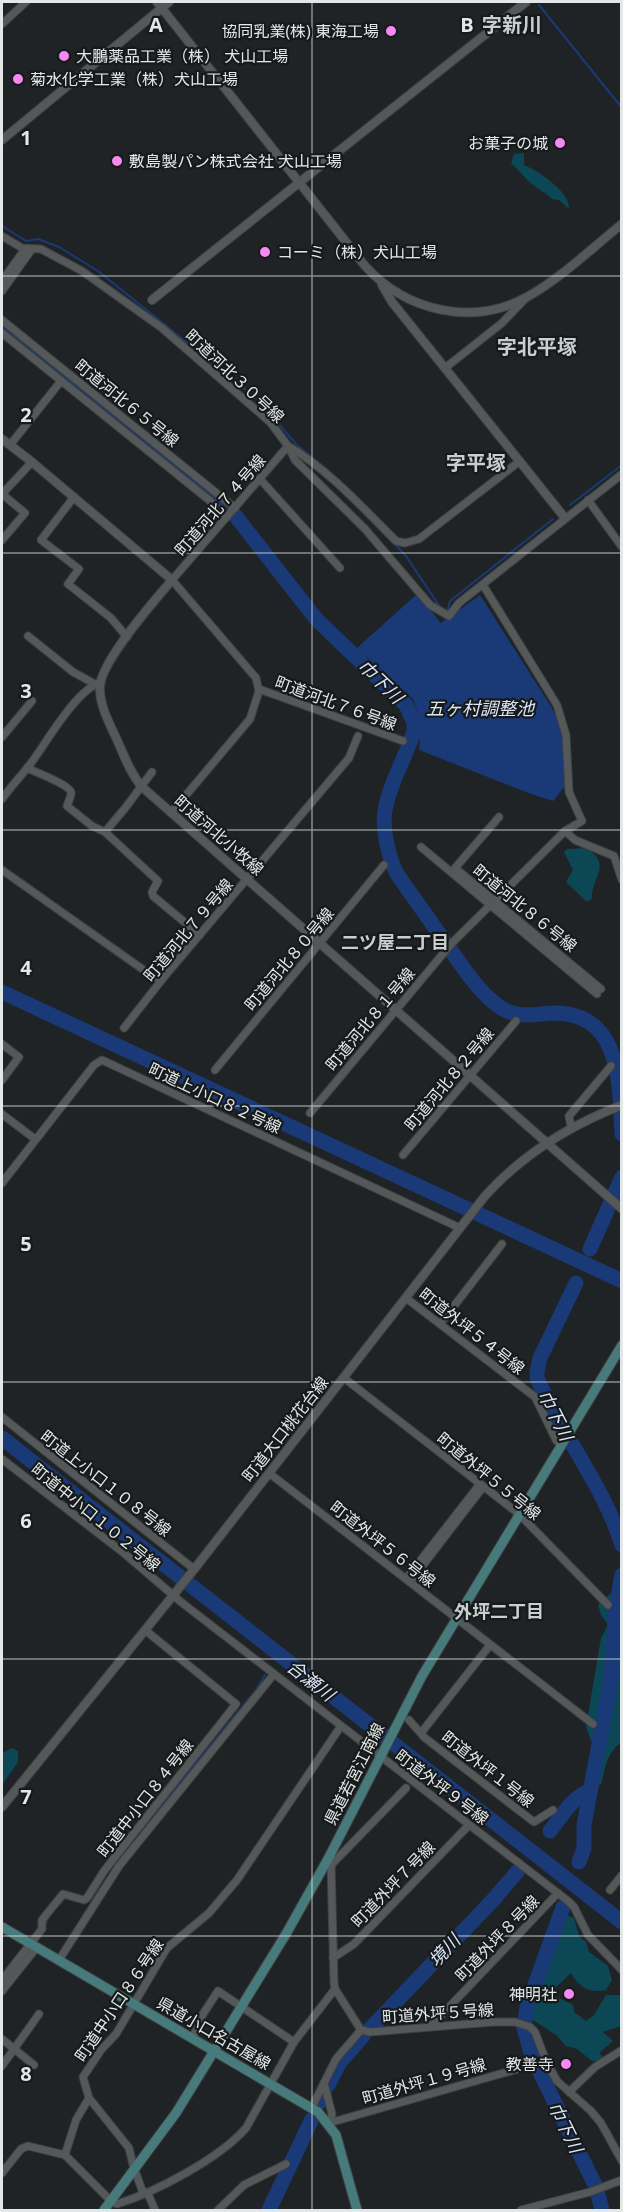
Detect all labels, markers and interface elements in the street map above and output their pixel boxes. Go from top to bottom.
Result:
text: A [149,11,163,38]
text: B [460,11,474,38]
district label: 字新川 [482,11,542,38]
place label: 協同乳業(株) 東海工場 [221,20,379,42]
marker: 協同乳業(株) 東海工場 [384,24,398,38]
place label: 大鵬薬品工業（株） 犬山工場 [76,45,288,67]
marker: 大鵬薬品工業（株） 犬山工場 [57,49,71,63]
place label: 菊水化学工業（株）犬山工場 [30,68,238,90]
marker: 菊水化学工業（株）犬山工場 [11,72,25,86]
text: 1 [20,124,32,151]
place label: お菓子の城 [468,132,548,154]
marker: お菓子の城 [553,136,567,150]
place label: 敷島製パン株式会社 犬山工場 [129,150,342,172]
marker: 敷島製パン株式会社 犬山工場 [110,154,124,168]
place label: コーミ（株）犬山工場 [277,241,437,263]
marker: コーミ（株）犬山工場 [258,245,272,259]
street label: 町道河北３０号線 [181,324,289,428]
district label: 字北平塚 [497,333,577,360]
street label: 町道河北６５号線 [70,354,184,452]
text: 2 [20,401,32,428]
street label: 町道河北７４号線 [170,449,270,561]
district label: 字平塚 [446,449,506,476]
water label: 巾下川 [353,654,410,710]
street label: 町道河北７６号線 [272,671,400,735]
text: 3 [20,677,32,704]
water label: 五ヶ村調整池 [426,696,536,720]
street label: 町道河北小牧線 [170,790,268,880]
street label: 町道河北８６号線 [468,859,582,957]
street label: 町道河北７９号線 [138,874,238,986]
street label: 町道河北８０号線 [239,903,339,1015]
district label: 二ツ屋二丁目 [341,930,449,954]
text: 4 [20,954,32,981]
street label: 町道河北８１号線 [320,963,420,1075]
street label: 町道河北８２号線 [399,1023,499,1135]
street label: 町道上小口８２号線 [145,1058,285,1138]
text: 5 [20,1230,32,1257]
street label: 町道外坪５４号線 [415,1283,529,1379]
street label: 町道大口桃花台線 [237,1372,333,1486]
water label: 巾下川 [533,1385,580,1446]
street label: 町道上小口１０８号線 [36,1425,176,1541]
street label: 町道外坪５５号線 [432,1427,546,1525]
street label: 町道中小口１０２号線 [27,1458,165,1576]
street label: 町道外坪５６号線 [326,1496,440,1592]
text: 6 [20,1507,32,1534]
district label: 外坪二丁目 [454,1599,544,1623]
water label: 合瀬川 [282,1654,341,1707]
street label: 県道若宮江南線 [319,1719,389,1829]
street label: 町道外坪１号線 [437,1726,539,1812]
street label: 町道中小口８４号線 [92,1734,198,1862]
street label: 町道外坪９号線 [391,1745,493,1829]
text: 7 [20,1783,32,1810]
street label: 町道外坪７号線 [346,1836,440,1932]
street label: 町道外坪８号線 [450,1890,544,1986]
water label: 境川 [423,1927,466,1971]
street label: 町道中小口８６号線 [70,1934,168,2066]
place label: 神明社 [509,1983,557,2005]
marker: 神明社 [562,1987,576,2001]
street label: 県道小口名古屋線 [153,1991,275,2075]
street label: 町道外坪５号線 [381,1998,495,2028]
street label: 町道外坪１９号線 [359,2053,489,2109]
place label: 教善寺 [506,2053,554,2075]
marker: 教善寺 [559,2057,573,2071]
text: 8 [20,2060,32,2087]
water label: 巾下川 [543,2097,589,2158]

